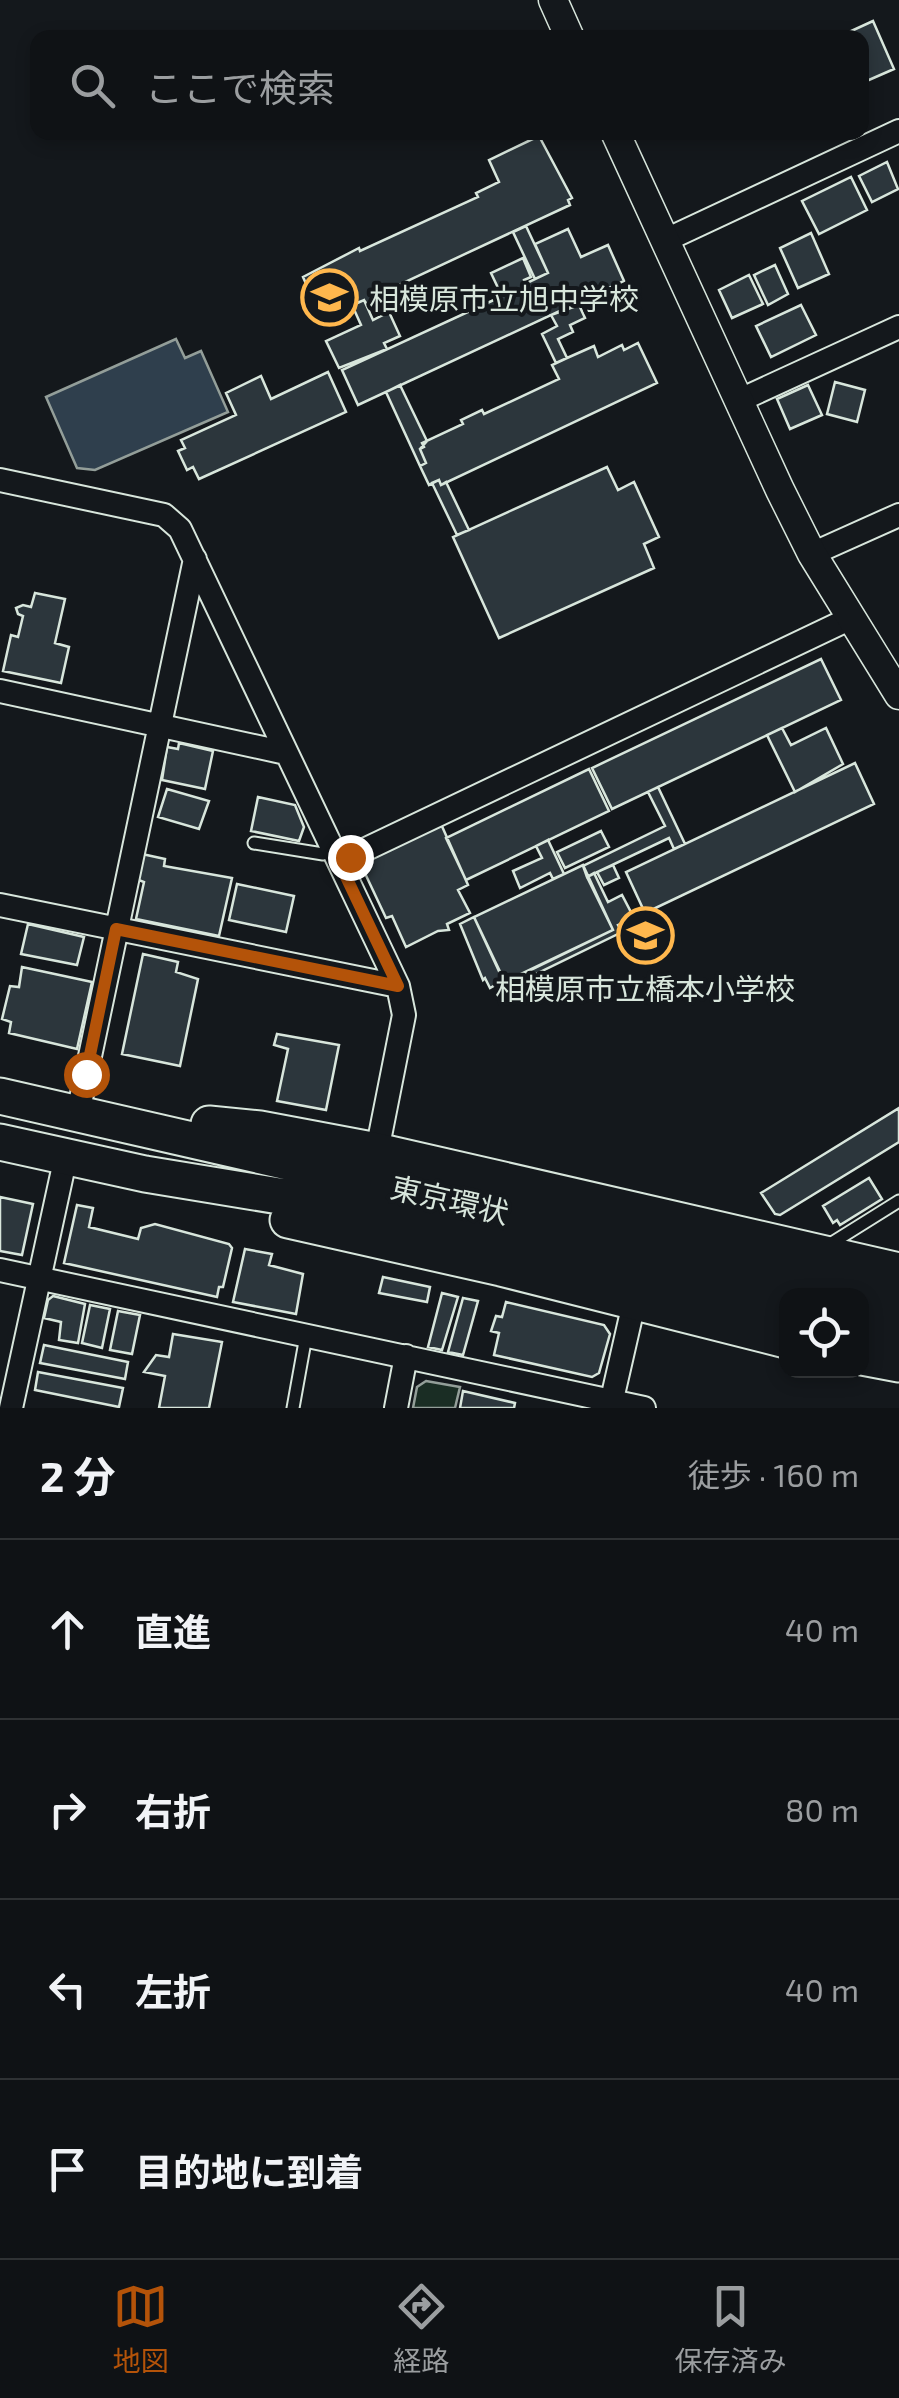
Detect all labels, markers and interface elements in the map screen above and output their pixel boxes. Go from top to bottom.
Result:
search box [30,30,869,140]
icon: search [65,58,120,113]
text: ここで検索 [145,64,335,110]
school or university icon: 相模原市立旭中学校 [300,268,360,328]
place label: 相模原市立旭中学校 [369,280,639,316]
route end [328,835,374,881]
school or university icon: 相模原市立橋本小学校 [615,906,675,966]
place label: 相模原市立橋本小学校 [495,970,795,1006]
route start [64,1052,110,1098]
street label: 東京環状 [387,1168,513,1230]
map controls [779,1288,869,1378]
button: locate [779,1288,869,1378]
text: 2 分 [40,1450,115,1500]
text: 徒歩 · 160 m [688,1455,859,1493]
icon: ahead [40,1602,95,1657]
text: 直進 [135,1608,211,1654]
text: 40 m [785,1610,859,1648]
icon: right [40,1782,95,1837]
text: 右折 [135,1788,211,1834]
text: 80 m [785,1790,859,1828]
icon: left [40,1962,95,2017]
text: 左折 [135,1968,211,2014]
text: 40 m [785,1970,859,2008]
icon: arrive [40,2142,95,2197]
text: 目的地に到着 [135,2148,363,2194]
tab: 地図 [112,2279,169,2379]
tab: 経路 [393,2279,450,2379]
tab: 保存済み [674,2279,787,2379]

